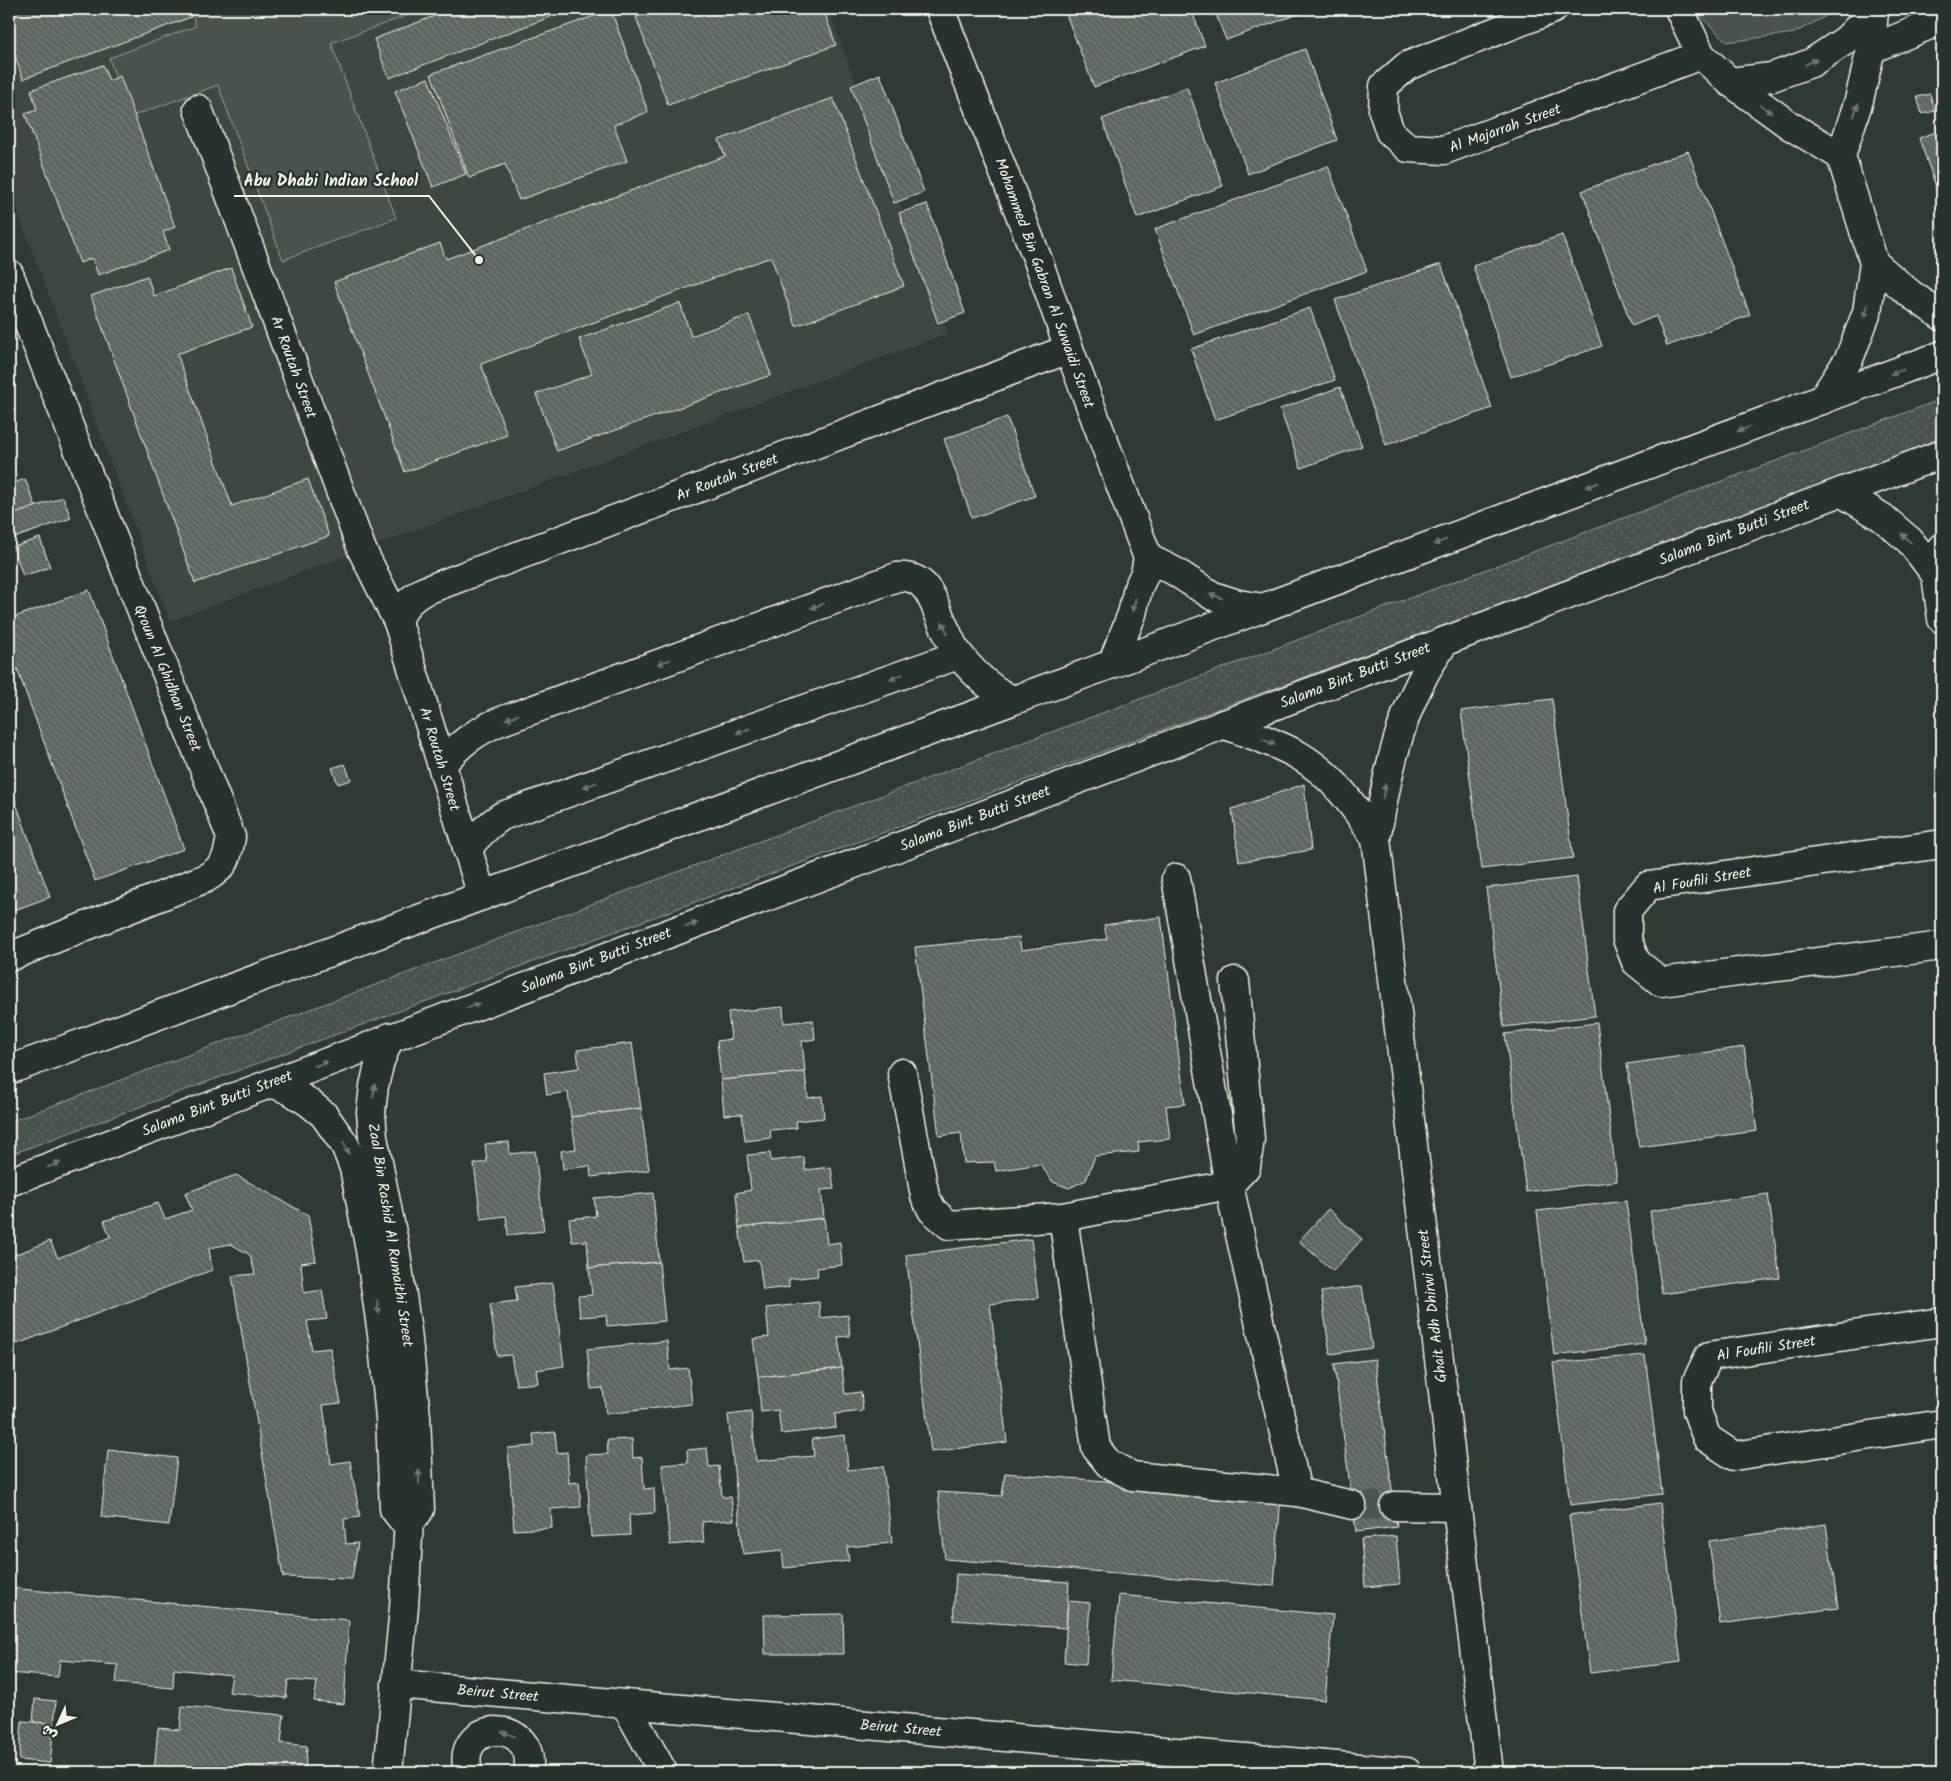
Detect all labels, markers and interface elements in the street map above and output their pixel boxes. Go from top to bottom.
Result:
one-way arrow [1804,58,1818,66]
street label: Al Majarrah Street [1446,97,1565,160]
one-way arrow [1852,102,1860,117]
one-way arrow [1759,104,1772,115]
street label: Mohammed Bin Gabran Al Suwaidi Street [987,155,1101,412]
callout: Abu Dhabi Indian School [234,165,429,196]
text: Abu Dhabi Indian School [244,169,419,194]
one-way arrow [1862,304,1870,319]
street label: Ar Routah Street [263,313,323,422]
one-way arrow [1889,369,1904,376]
one-way arrow [1736,425,1751,433]
street label: Ar Routah Street [673,447,782,508]
one-way arrow [1585,482,1599,490]
street label: Salama Bint Butti Street [1656,493,1813,573]
one-way arrow [1900,532,1912,544]
one-way arrow [1432,539,1447,546]
one-way arrow [1208,592,1223,600]
one-way arrow [1130,597,1138,612]
street label: Qroun Al Ghidhan Street [127,601,208,756]
one-way arrow [809,602,824,610]
one-way arrow [940,621,948,635]
street label: Salama Bint Butti Street [1277,636,1434,716]
one-way arrow [656,658,671,666]
one-way arrow [888,673,903,681]
street label: Ar Routah Street [412,704,466,815]
one-way arrow [504,714,519,721]
one-way arrow [735,727,750,735]
one-way arrow [1262,738,1276,746]
street label: Salama Bint Butti Street [897,779,1054,859]
one-way arrow [582,782,597,789]
one-way arrow [1381,783,1389,799]
street label: Al Foufili Street [1651,860,1754,901]
street label: Salama Bint Butti Street [518,921,675,1001]
one-way arrow [684,921,699,929]
one-way arrow [466,1002,481,1010]
one-way arrow [314,1060,329,1068]
street label: Salama Bint Butti Street [139,1064,296,1144]
one-way arrow [370,1082,378,1098]
street label: Zaal Bin Rashid Al Rumaithi Street [360,1122,420,1349]
one-way arrow [342,1141,350,1155]
one-way arrow [47,1161,62,1168]
street label: Ghait Adh Dhirwi Street [1412,1228,1454,1384]
one-way arrow [374,1299,382,1315]
street label: Al Foufili Street [1715,1329,1818,1369]
one-way arrow [414,1468,422,1484]
street label: Beirut Street [456,1678,540,1710]
north arrow [32,1698,82,1748]
street label: Beirut Street [859,1713,943,1745]
text: ش [36,1719,63,1746]
one-way arrow [500,1730,515,1738]

